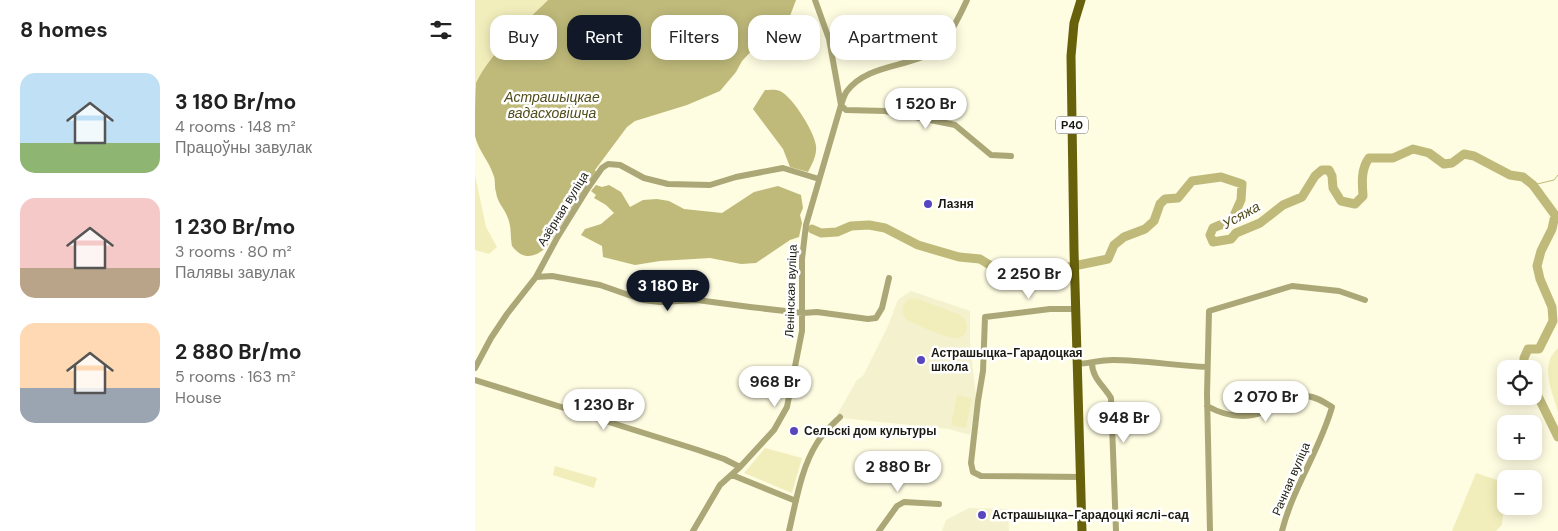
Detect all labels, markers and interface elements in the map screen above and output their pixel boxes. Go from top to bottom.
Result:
chip: Buy [490,15,557,60]
chip: Rent [567,15,641,60]
chip: Filters [651,15,738,60]
chip: New [748,15,820,60]
chip: Apartment [830,15,956,60]
text: 8 homes [20,16,108,44]
icon: filters [427,16,455,44]
text: 3 180 Br/mo [175,88,296,116]
water label: Астрашыцкае вадасховішча [503,88,600,122]
pin: 1 520 Br [874,88,978,130]
icon: home [60,93,120,153]
text: 1 520 Br [896,93,956,114]
text: 4 rooms · 148 m² [175,116,296,137]
road number: Р40 [1056,116,1088,134]
text: Працоўны завулак [175,137,312,158]
street label: Азёрная вуліца [534,168,592,249]
place label: Лазня [938,196,974,212]
water label: Усяжа [1218,197,1263,233]
marker: Лазня [922,198,934,210]
text: 1 230 Br/mo [175,213,295,241]
icon: home [60,218,120,278]
text: 3 rooms · 80 m² [175,241,292,262]
street label: Ленінская вуліца [781,244,801,338]
pin: 2 250 Br [977,258,1081,300]
text: Палявы завулак [175,262,295,283]
text: 2 250 Br [997,263,1061,284]
pin: 3 180 Br [616,270,720,312]
text: 3 180 Br [637,275,699,296]
text: 2 880 Br/mo [175,338,301,366]
icon: home [60,343,120,403]
place label: Астрашыцка-Гарадоцкая школа [931,345,1083,375]
marker: Астрашыцка-Гарадоцкая школа [915,354,927,366]
map controls [1497,360,1542,515]
button: locate [1497,360,1542,405]
text: 5 rooms · 163 m² [175,366,296,387]
pin: 968 Br [734,366,816,408]
text: 968 Br [750,371,800,392]
pin: 2 070 Br [1214,380,1318,423]
text: 2 070 Br [1234,386,1298,407]
text: House [175,387,222,408]
pin: 1 230 Br [552,388,656,431]
text: 1 230 Br [574,394,634,415]
pin: 948 Br [1083,402,1165,444]
text: 948 Br [1098,407,1150,428]
button: + [1497,415,1542,460]
place label: Сельскі дом культуры [804,423,936,439]
marker: Сельскі дом культуры [788,425,800,437]
street label: Рачная вуліца [1268,440,1314,518]
pin: 2 880 Br [846,450,950,493]
text: 2 880 Br [865,456,931,477]
button: − [1497,470,1542,515]
place label: Астрашыцка-Гарадоцкі яслі-сад [992,507,1189,523]
marker: Астрашыцка-Гарадоцкі яслі-сад [976,509,988,521]

